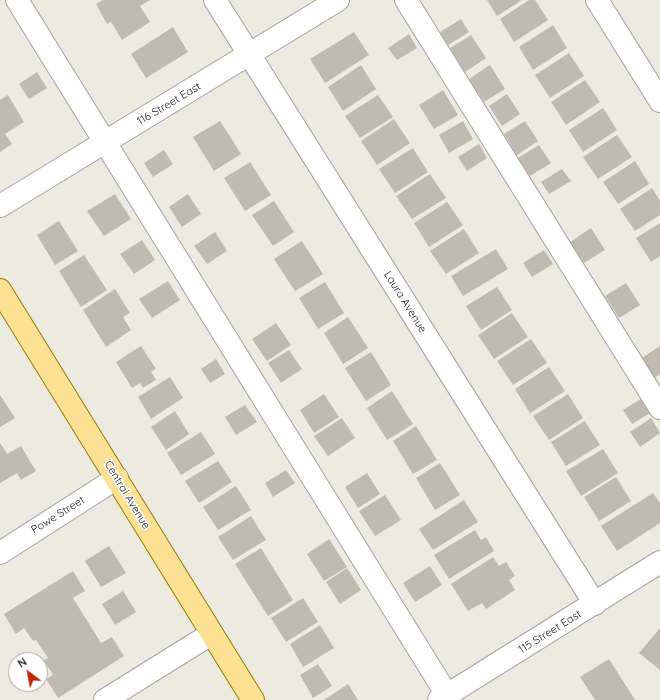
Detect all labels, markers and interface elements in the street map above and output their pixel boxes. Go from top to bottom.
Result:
street label: 116 Street East [135,80,203,128]
street label: Laura Avenue [381,269,429,335]
street label: Central Avenue [101,458,153,532]
street label: Powe Street [29,493,87,537]
street label: 115 Street East [516,607,584,657]
north arrow [8,652,48,692]
text: N [15,655,29,671]

